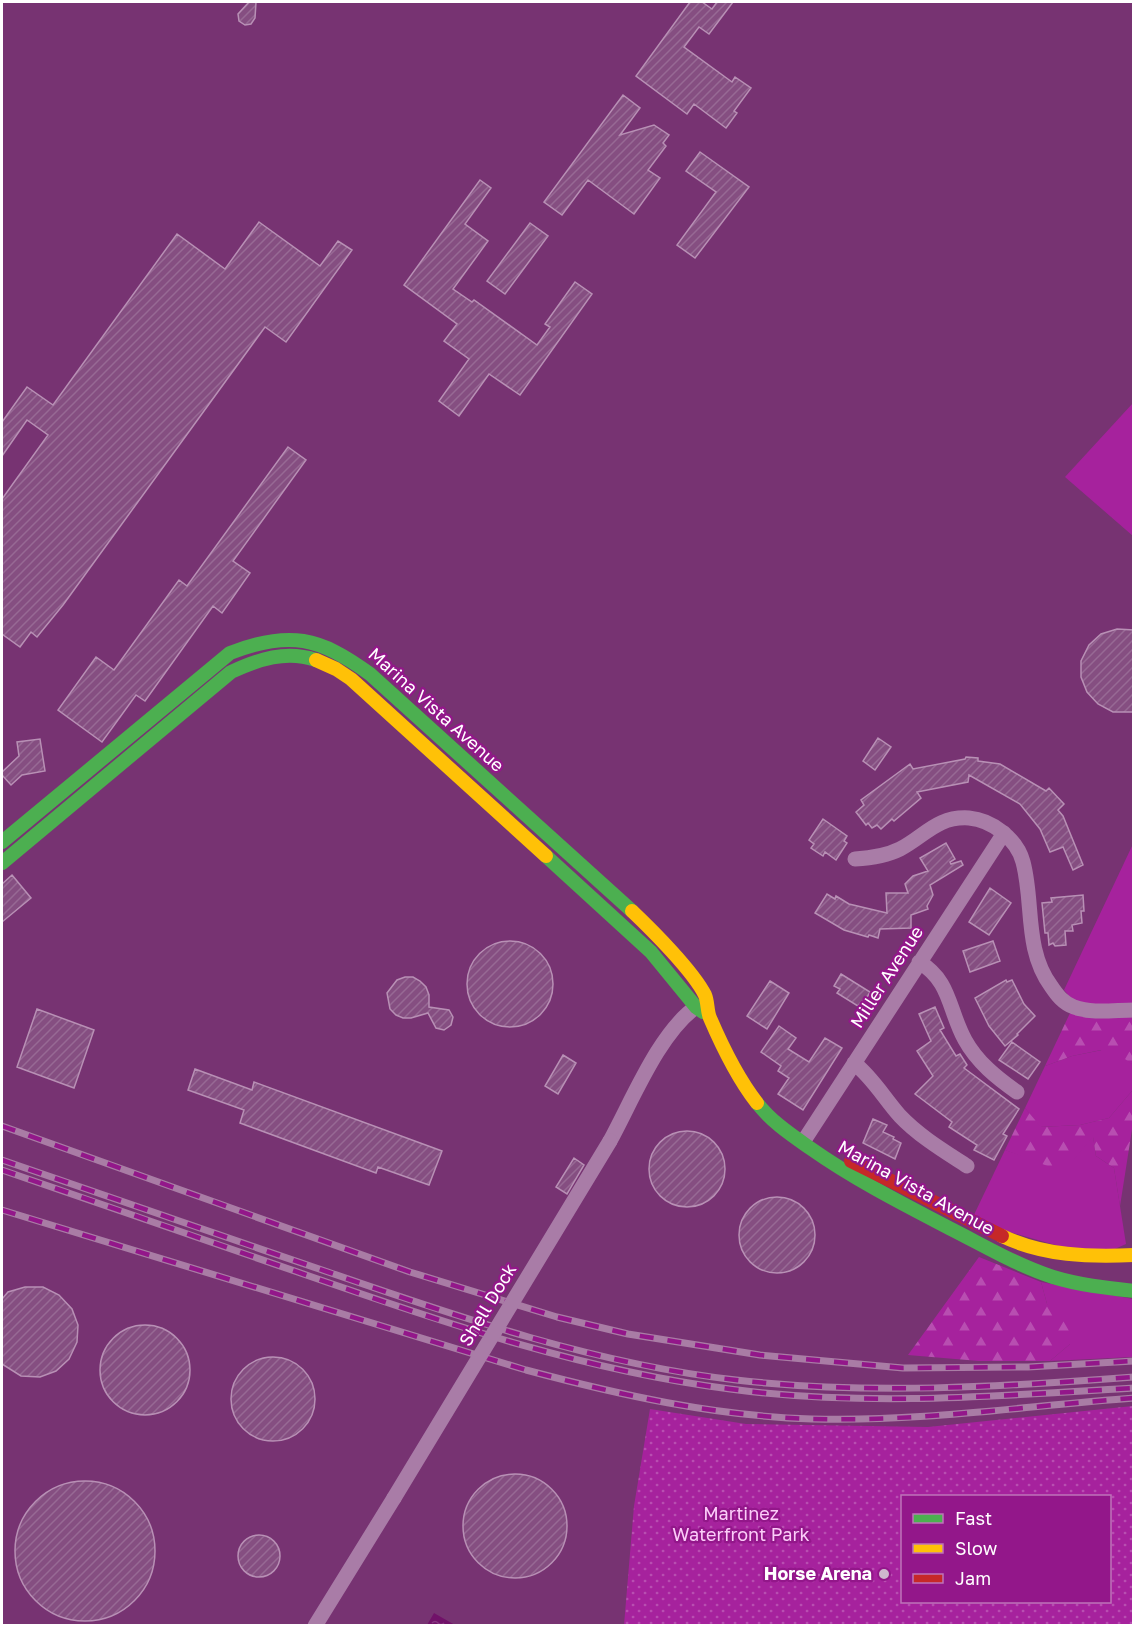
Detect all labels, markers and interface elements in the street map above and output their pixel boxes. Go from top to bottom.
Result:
street label: Marina Vista Avenue [364,643,509,776]
street label: Miller Avenue [845,921,927,1032]
street label: Marina Vista Avenue [835,1135,998,1239]
street label: Shell Dock [454,1259,520,1350]
legend [901,1495,1111,1603]
park label: Martinez Waterfront Park [672,1502,810,1545]
text: Fast [955,1507,992,1529]
text: Slow [955,1537,998,1559]
place label: Horse Arena [764,1562,872,1584]
marker: Horse Arena [877,1567,891,1581]
text: Jam [955,1567,991,1589]

